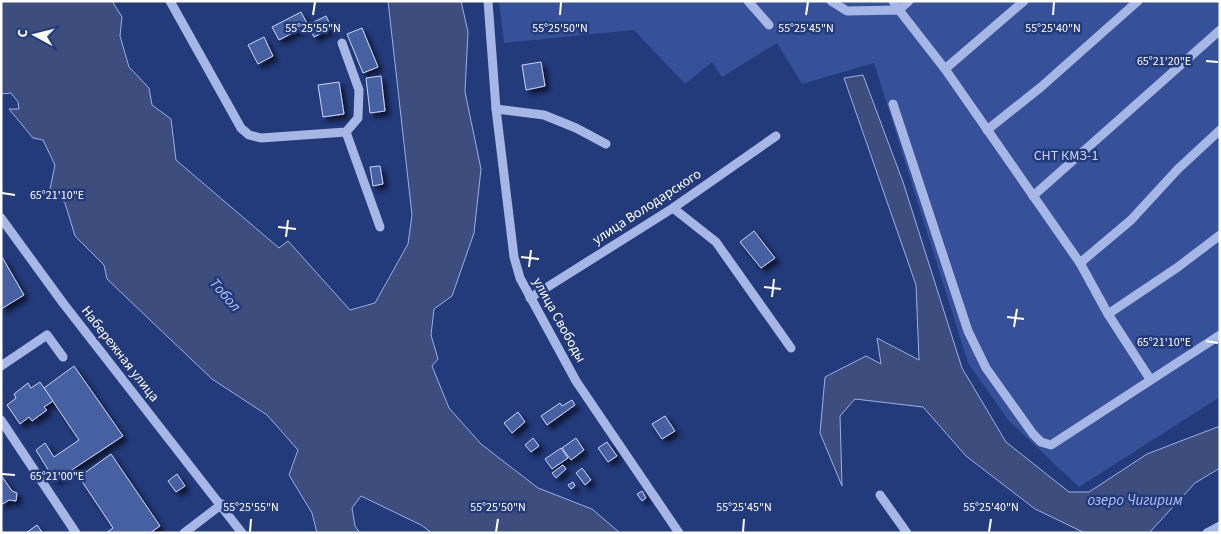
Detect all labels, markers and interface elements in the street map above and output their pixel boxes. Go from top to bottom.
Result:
north arrow [10,10,60,60]
text: 55°25'55"N [285,20,341,37]
text: 55°25'50"N [532,20,588,37]
text: 55°25'45"N [778,20,834,37]
text: 55°25'40"N [1025,20,1081,37]
text: С [13,28,34,39]
text: 65°21'20"E [1137,53,1191,70]
park label: СНТ КМЗ-1 [1034,146,1098,166]
street label: улица Володарского [589,164,705,250]
text: 65°21'10"E [30,187,84,204]
water label: Тобол [204,274,246,317]
street label: улица Свободы [527,274,591,366]
street label: Набережная улица [76,302,164,406]
text: 65°21'10"E [1137,334,1191,351]
text: 65°21'00"E [30,468,84,485]
water label: озеро Чигирим [1087,490,1183,511]
text: 55°25'55"N [223,499,279,516]
text: 55°25'50"N [470,499,526,516]
text: 55°25'45"N [716,499,772,516]
text: 55°25'40"N [963,499,1019,516]

